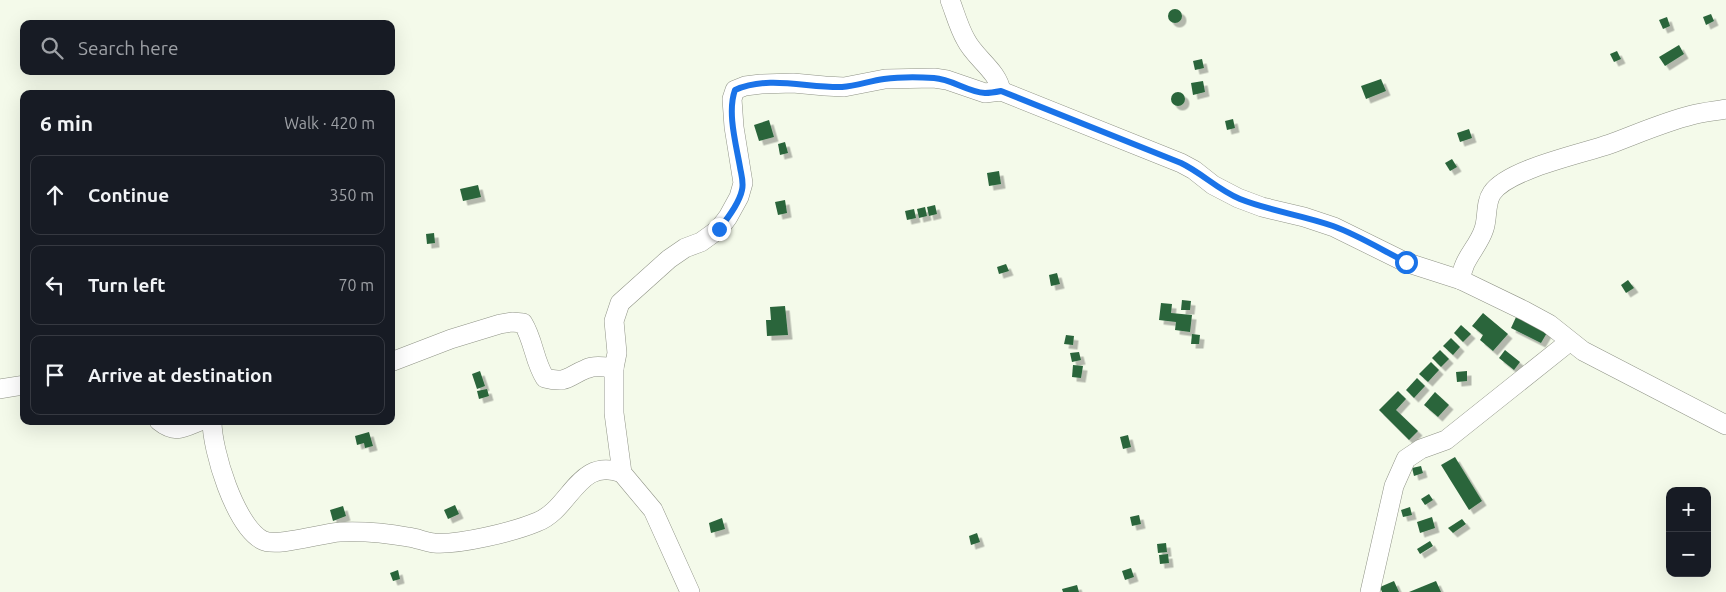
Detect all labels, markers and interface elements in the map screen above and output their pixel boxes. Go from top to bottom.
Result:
search box [20,20,395,75]
icon: search [38,34,66,62]
text: Search here [78,37,178,59]
text: 6 min [40,111,93,135]
text: Walk · 420 m [284,114,375,132]
icon: ahead [41,181,69,209]
text: Continue [88,184,169,206]
text: 350 m [329,186,374,204]
route end [708,218,731,241]
route start [1395,251,1418,274]
icon: left [41,271,69,299]
text: Turn left [88,274,166,296]
text: 70 m [338,276,374,294]
icon: arrive [41,361,69,389]
text: Arrive at destination [88,364,273,386]
map controls [1666,487,1711,577]
button: + [1666,487,1711,532]
button: − [1666,532,1711,577]

